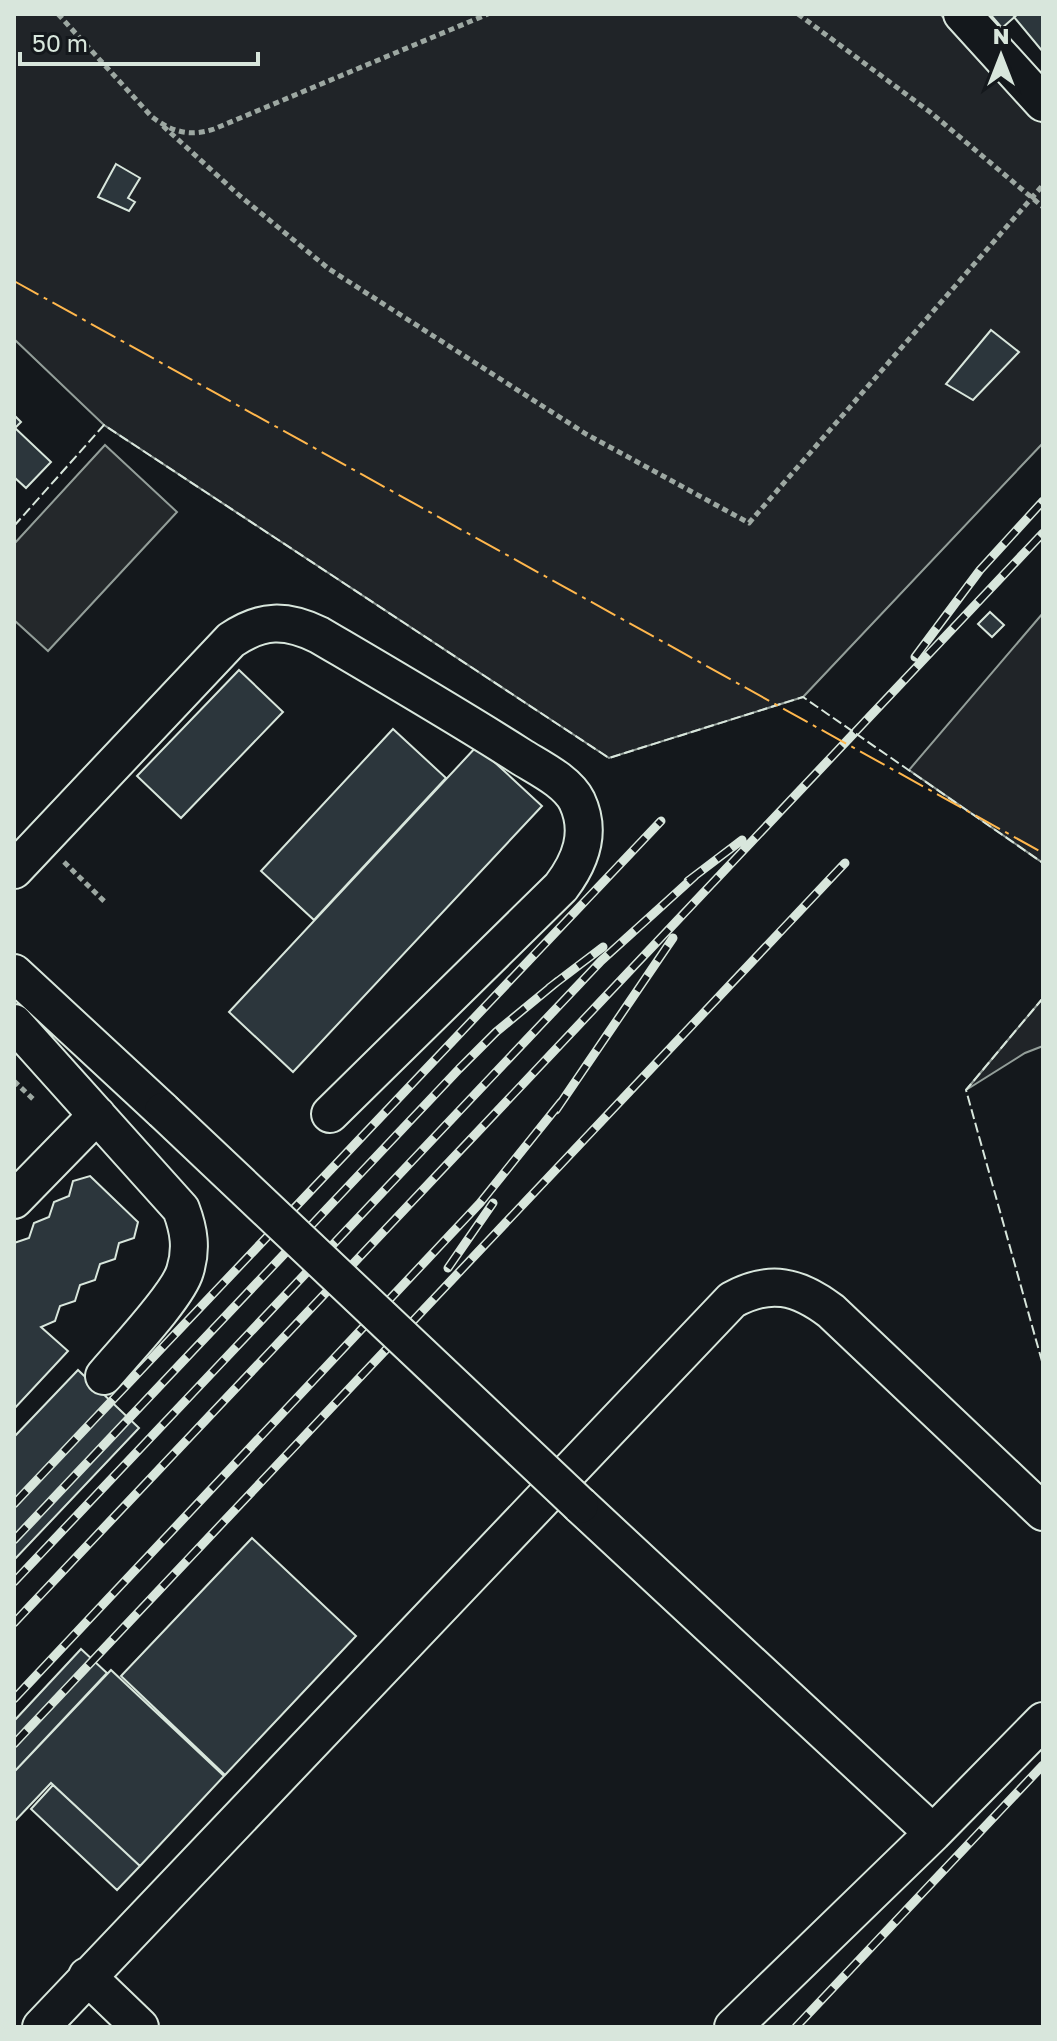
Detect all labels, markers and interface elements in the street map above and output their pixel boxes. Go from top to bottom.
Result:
scale bar [20,16,258,66]
north arrow [961,16,1041,96]
text: N [993,22,1009,49]
text: 50 m [32,28,88,57]

